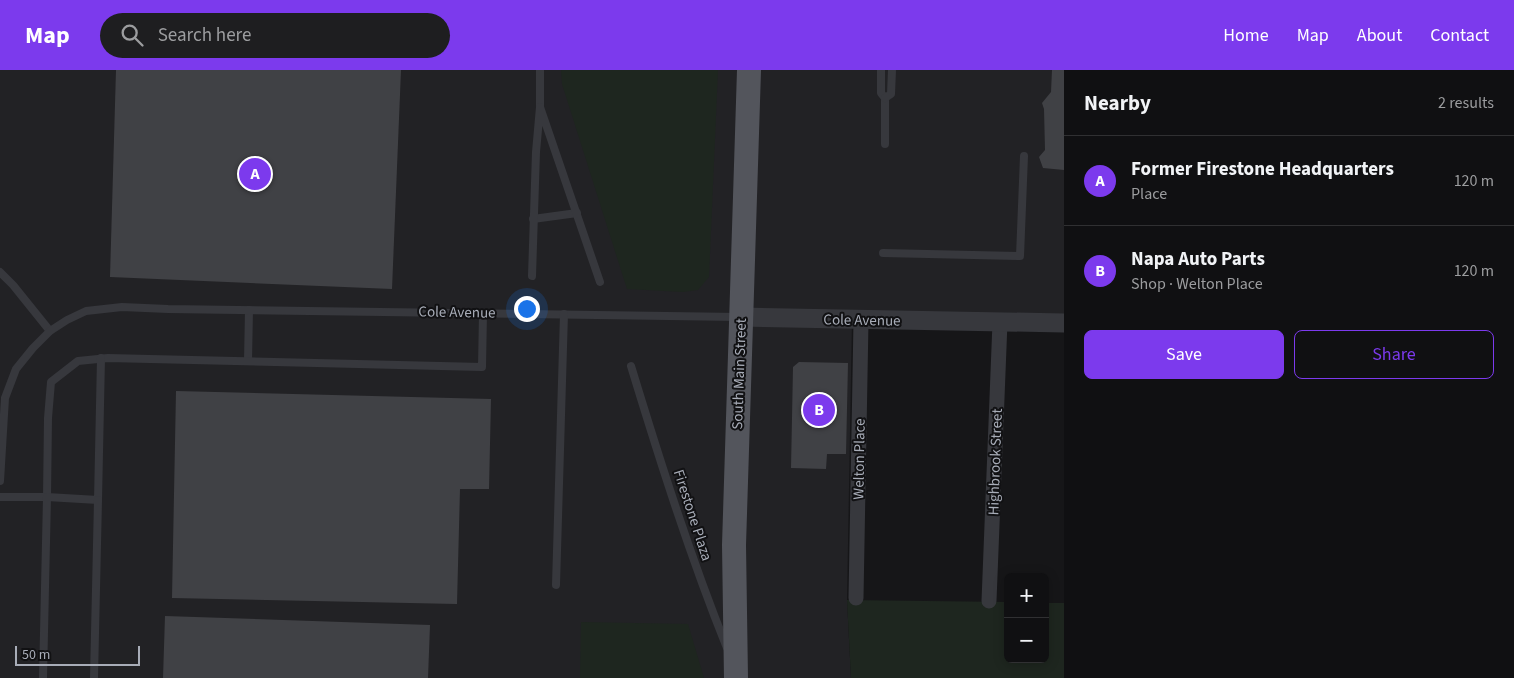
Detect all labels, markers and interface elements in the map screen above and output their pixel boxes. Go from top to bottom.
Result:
search box [100,13,450,58]
text: Map [25,18,70,53]
icon: search [118,21,146,49]
text: Search here [158,22,251,49]
text: Home [1223,23,1269,48]
text: Map [1297,23,1329,48]
text: About [1357,23,1402,48]
text: Contact [1430,23,1489,48]
text: Nearby [1084,88,1151,118]
text: 2 results [1438,92,1494,114]
pin: A [239,155,271,193]
text: Former Firestone Headquarters [1131,156,1394,183]
text: A [1095,170,1105,192]
text: 120 m [1454,170,1494,192]
text: Place [1131,183,1167,205]
text: Napa Auto Parts [1131,246,1265,273]
text: B [1095,260,1105,282]
text: 120 m [1454,260,1494,282]
text: Shop · Welton Place [1131,273,1263,295]
your location [514,296,540,322]
street label: Cole Avenue [418,301,496,324]
street label: Cole Avenue [823,309,901,332]
street label: South Main Street [727,318,752,430]
button: Save [1084,330,1284,379]
button: Share [1294,330,1494,379]
pin: B [803,391,835,429]
street label: Highbrook Street [983,408,1008,516]
street label: Welton Place [848,418,871,500]
street label: Firestone Plaza [668,467,717,563]
map controls [1004,573,1049,663]
button: + [1004,573,1049,618]
button: − [1004,618,1049,663]
scale bar [15,643,140,666]
text: 50 m [22,645,50,665]

